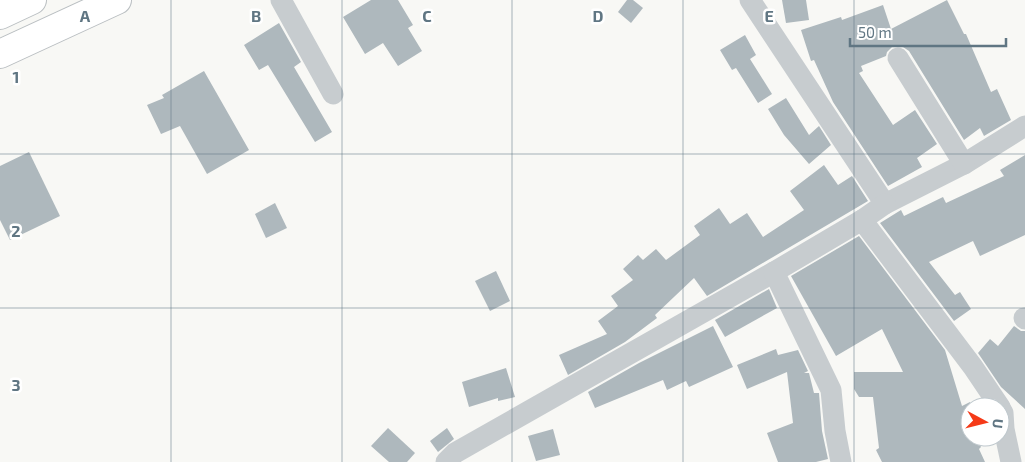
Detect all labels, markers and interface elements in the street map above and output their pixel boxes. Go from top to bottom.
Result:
text: A [80,6,91,25]
text: B [251,6,261,25]
text: C [422,6,432,25]
text: D [593,6,604,25]
text: E [764,6,774,25]
scale bar [850,15,1006,47]
text: 50 m [858,23,892,41]
text: 1 [13,67,19,86]
text: 2 [11,221,21,240]
text: 3 [11,375,21,394]
north arrow [960,397,1010,447]
text: U [989,418,1007,429]

